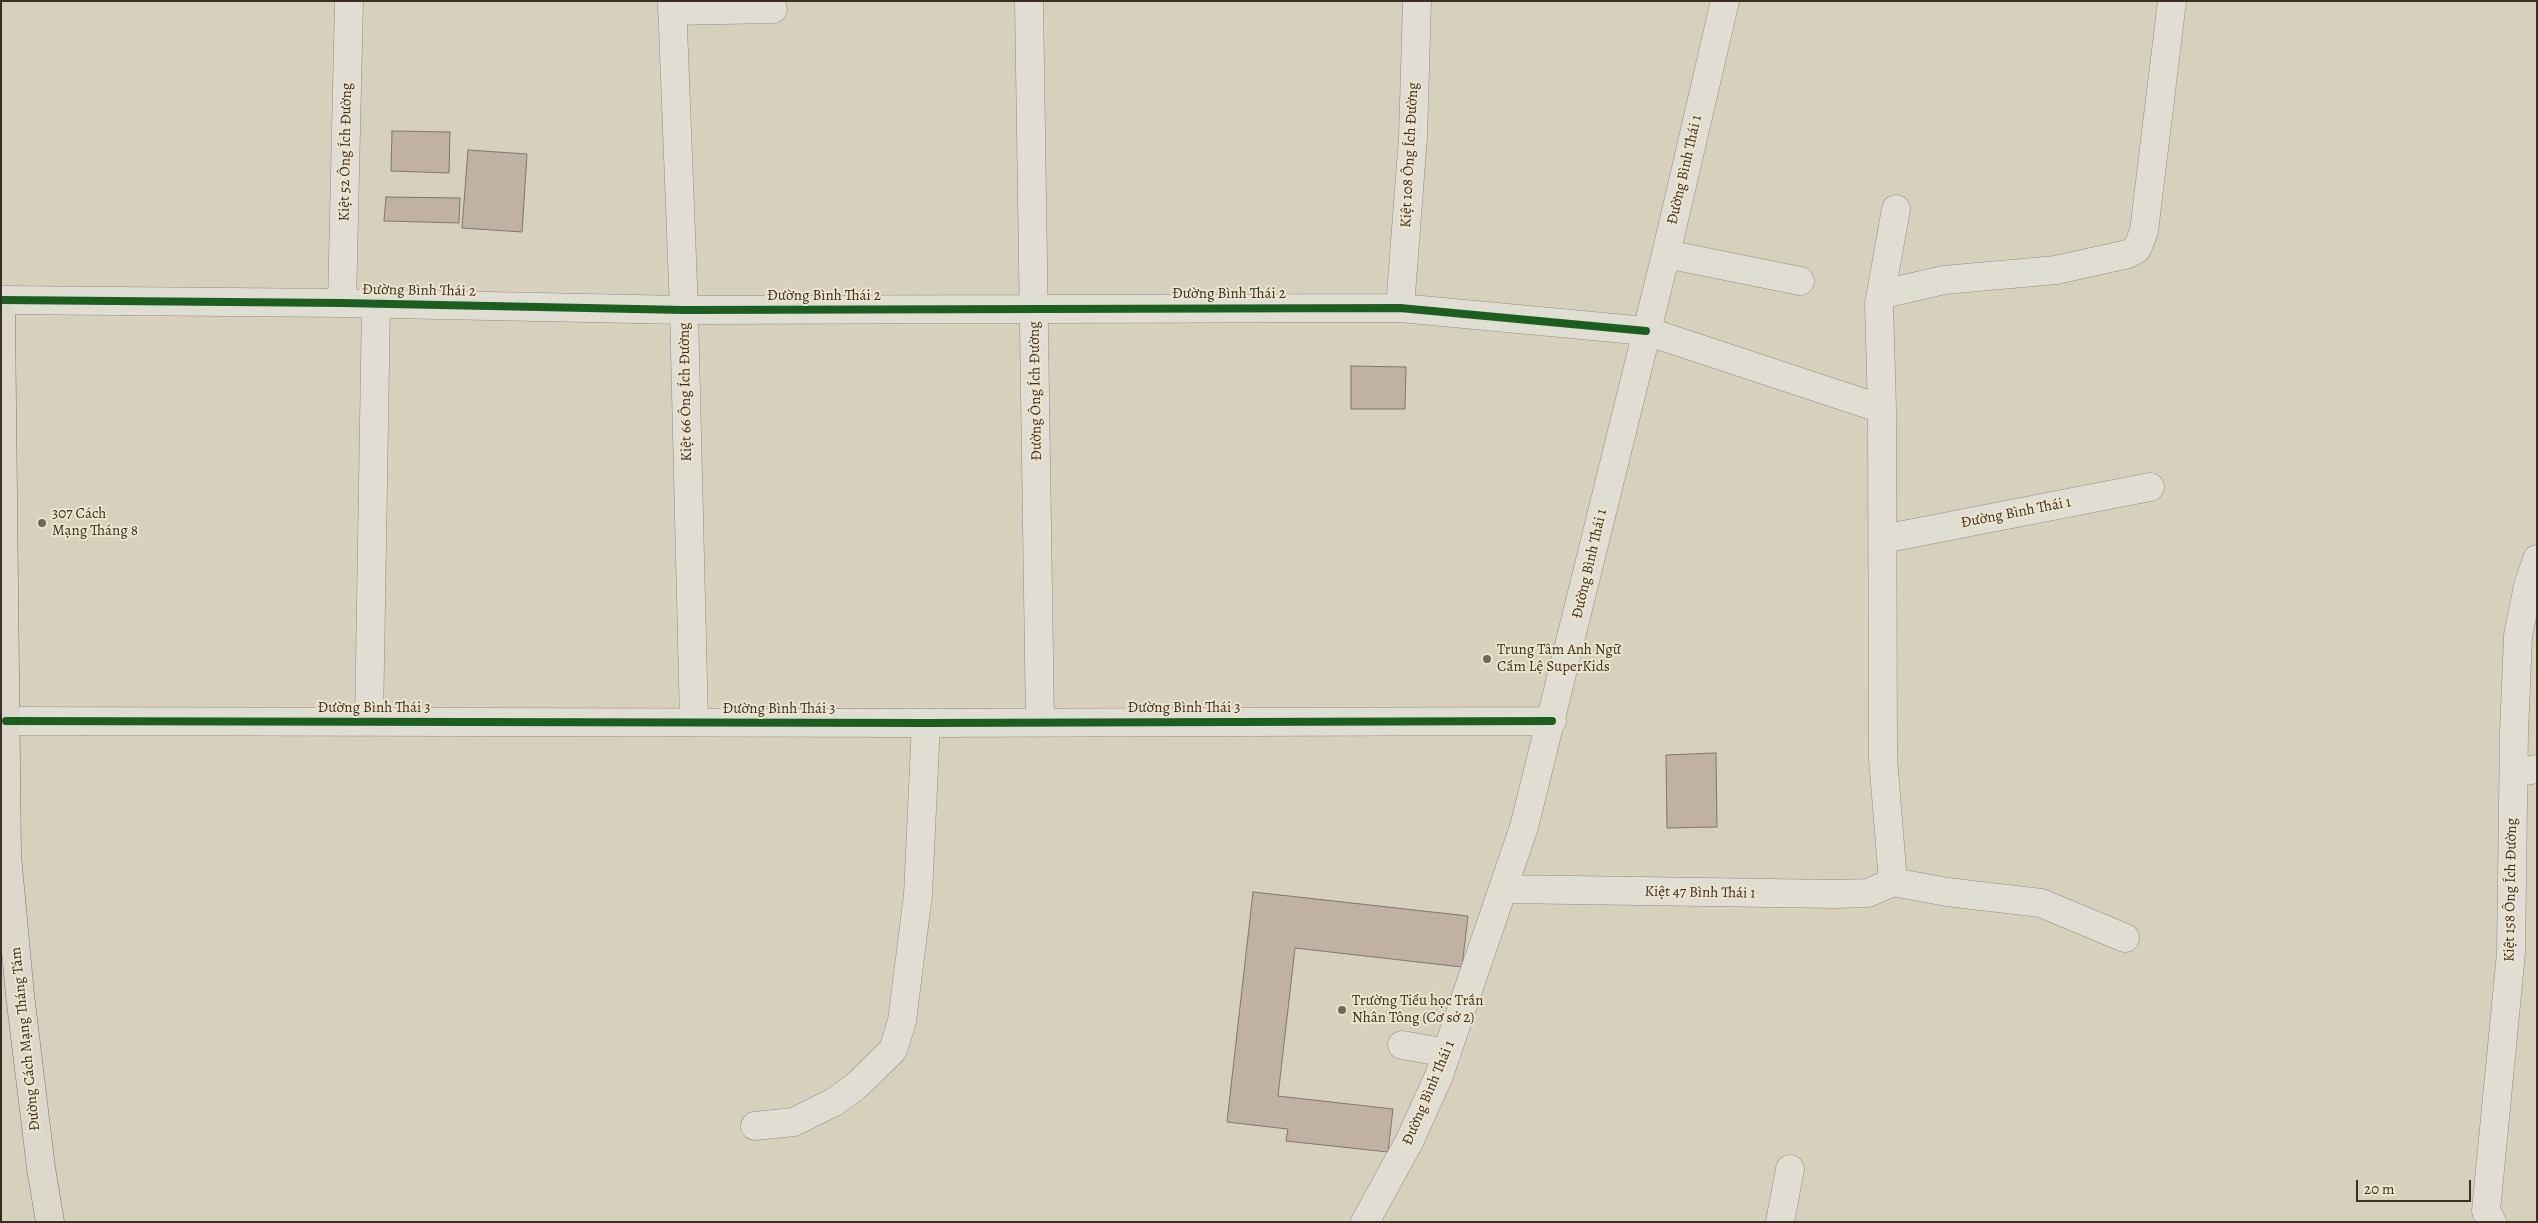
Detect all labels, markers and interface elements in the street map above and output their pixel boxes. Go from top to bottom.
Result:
street label: Kiệt 52 Ông Ích Đường [336,82,356,222]
street label: Kiệt 108 Ông Ích Đường [1397,82,1423,228]
street label: Đường Bình Thái 1 [1664,113,1706,227]
street label: Đường Bình Thái 2 [362,281,476,301]
street label: Đường Bình Thái 2 [1172,285,1286,303]
street label: Đường Bình Thái 2 [767,287,881,305]
street label: Đường Ông Ích Đường [1026,321,1046,461]
street label: Kiệt 66 Ông Ích Đường [676,322,696,462]
street label: Đường Bình Thái 1 [1959,493,2073,533]
place label: 307 Cách Mạng Tháng 8 [52,505,138,540]
street label: Đường Bình Thái 1 [1569,507,1611,621]
marker: 307 Cách Mạng Tháng 8 [36,517,48,529]
place label: Trung Tâm Anh Ngữ Cẩm Lệ SuperKids [1497,641,1621,676]
marker: Trung Tâm Anh Ngữ Cẩm Lệ SuperKids [1481,653,1493,665]
street label: Đường Bình Thái 3 [318,699,430,717]
street label: Đường Bình Thái 3 [1128,699,1240,717]
street label: Đường Bình Thái 3 [723,700,835,718]
street label: Kiệt 158 Ông Ích Đường [2501,818,2521,962]
street label: Kiệt 47 Bình Thái 1 [1644,883,1756,903]
street label: Đường Cách Mạng Tháng Tám [7,946,45,1132]
place label: Trường Tiểu học Trần Nhân Tông (Cơ sở 2) [1352,992,1483,1027]
marker: Trường Tiểu học Trần Nhân Tông (Cơ sở 2) [1336,1004,1348,1016]
street label: Đường Bình Thái 1 [1399,1038,1459,1148]
scale bar [2358,1170,2473,1202]
text: 20 m [2364,1179,2395,1199]

